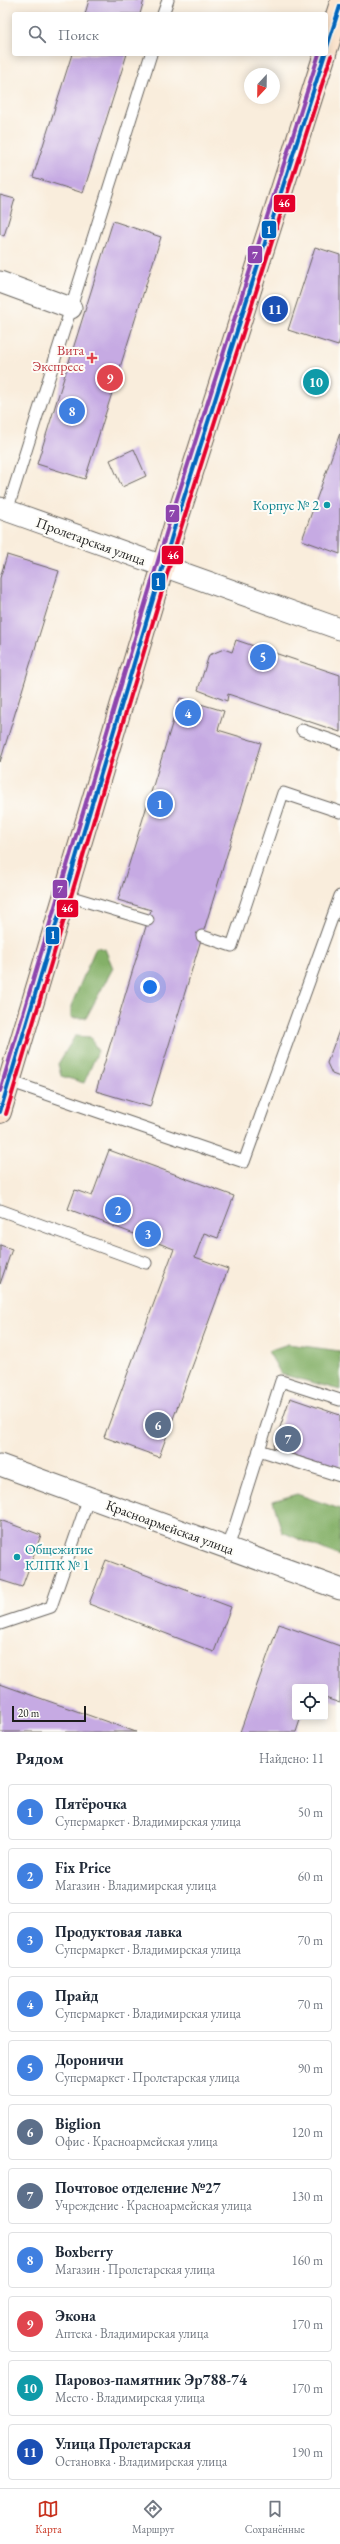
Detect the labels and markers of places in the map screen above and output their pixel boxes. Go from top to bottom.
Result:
pin: 11 [262,294,288,324]
place label: Вита Экспресс [32,341,84,375]
marker: Вита Экспресс [87,353,97,363]
pin: 9 [97,363,123,393]
pin: 10 [303,367,329,397]
pin: 8 [59,396,85,426]
place label: Корпус № 2 [253,496,319,514]
marker: Корпус № 2 [322,500,332,510]
pin: 5 [250,642,276,672]
pin: 4 [175,698,201,728]
pin: 1 [147,789,173,819]
pin: 2 [105,1195,131,1225]
pin: 3 [135,1219,161,1249]
pin: 6 [145,1410,171,1440]
pin: 7 [275,1424,301,1454]
place label: Общежитие КЛПК № 1 [25,1540,94,1574]
marker: Общежитие КЛПК № 1 [12,1552,22,1562]

